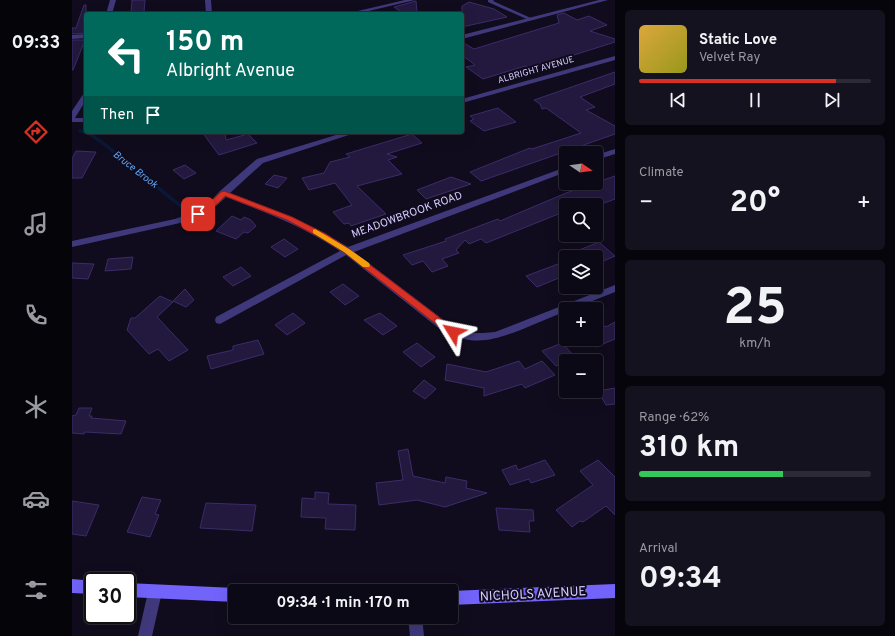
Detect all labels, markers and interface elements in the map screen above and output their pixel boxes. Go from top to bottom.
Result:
text: 150 m [166,25,244,61]
icon: left [100,28,152,80]
text: Static Love [699,31,777,50]
text: 09:33 [12,32,60,55]
text: Velvet Ray [699,50,760,66]
street label: ALBRIGHT AVENUE [497,54,575,86]
text: Albright Avenue [166,60,295,83]
icon: previous [667,89,689,111]
icon: pause [744,89,766,111]
icon: next [821,89,843,111]
icon: arrive [142,104,164,126]
text: Then [100,106,134,125]
icon: directions [22,118,50,146]
north arrow [559,146,603,190]
map controls [559,146,603,398]
water label: Bruce Brook [110,148,161,192]
text: Climate [639,165,684,181]
text: 20° [730,185,780,222]
street label: MEADOWBROOK ROAD [350,188,464,242]
text: − [639,190,653,217]
text: + [857,190,871,217]
pin [181,197,215,231]
button: search [559,198,603,242]
icon: arrive [187,203,209,225]
icon: music [22,210,50,238]
button: layers [559,250,603,294]
text: 25 [723,277,787,343]
icon: phone [22,301,50,329]
button: + [559,302,603,346]
position arrow [432,311,474,353]
text: km/h [739,336,771,352]
button: − [559,354,603,398]
icon: climate [22,393,50,421]
text: Range · 62% [639,410,709,426]
text: 310 km [639,430,739,467]
icon: car [22,485,50,513]
text: Arrival [639,541,678,557]
text: 09:34 [639,561,722,598]
speed limit sign: 30 [84,572,136,624]
icon: filters [22,576,50,604]
street label: NICHOLS AVENUE [479,584,587,606]
text: 09:34 · 1 min · 170 m [276,594,410,613]

